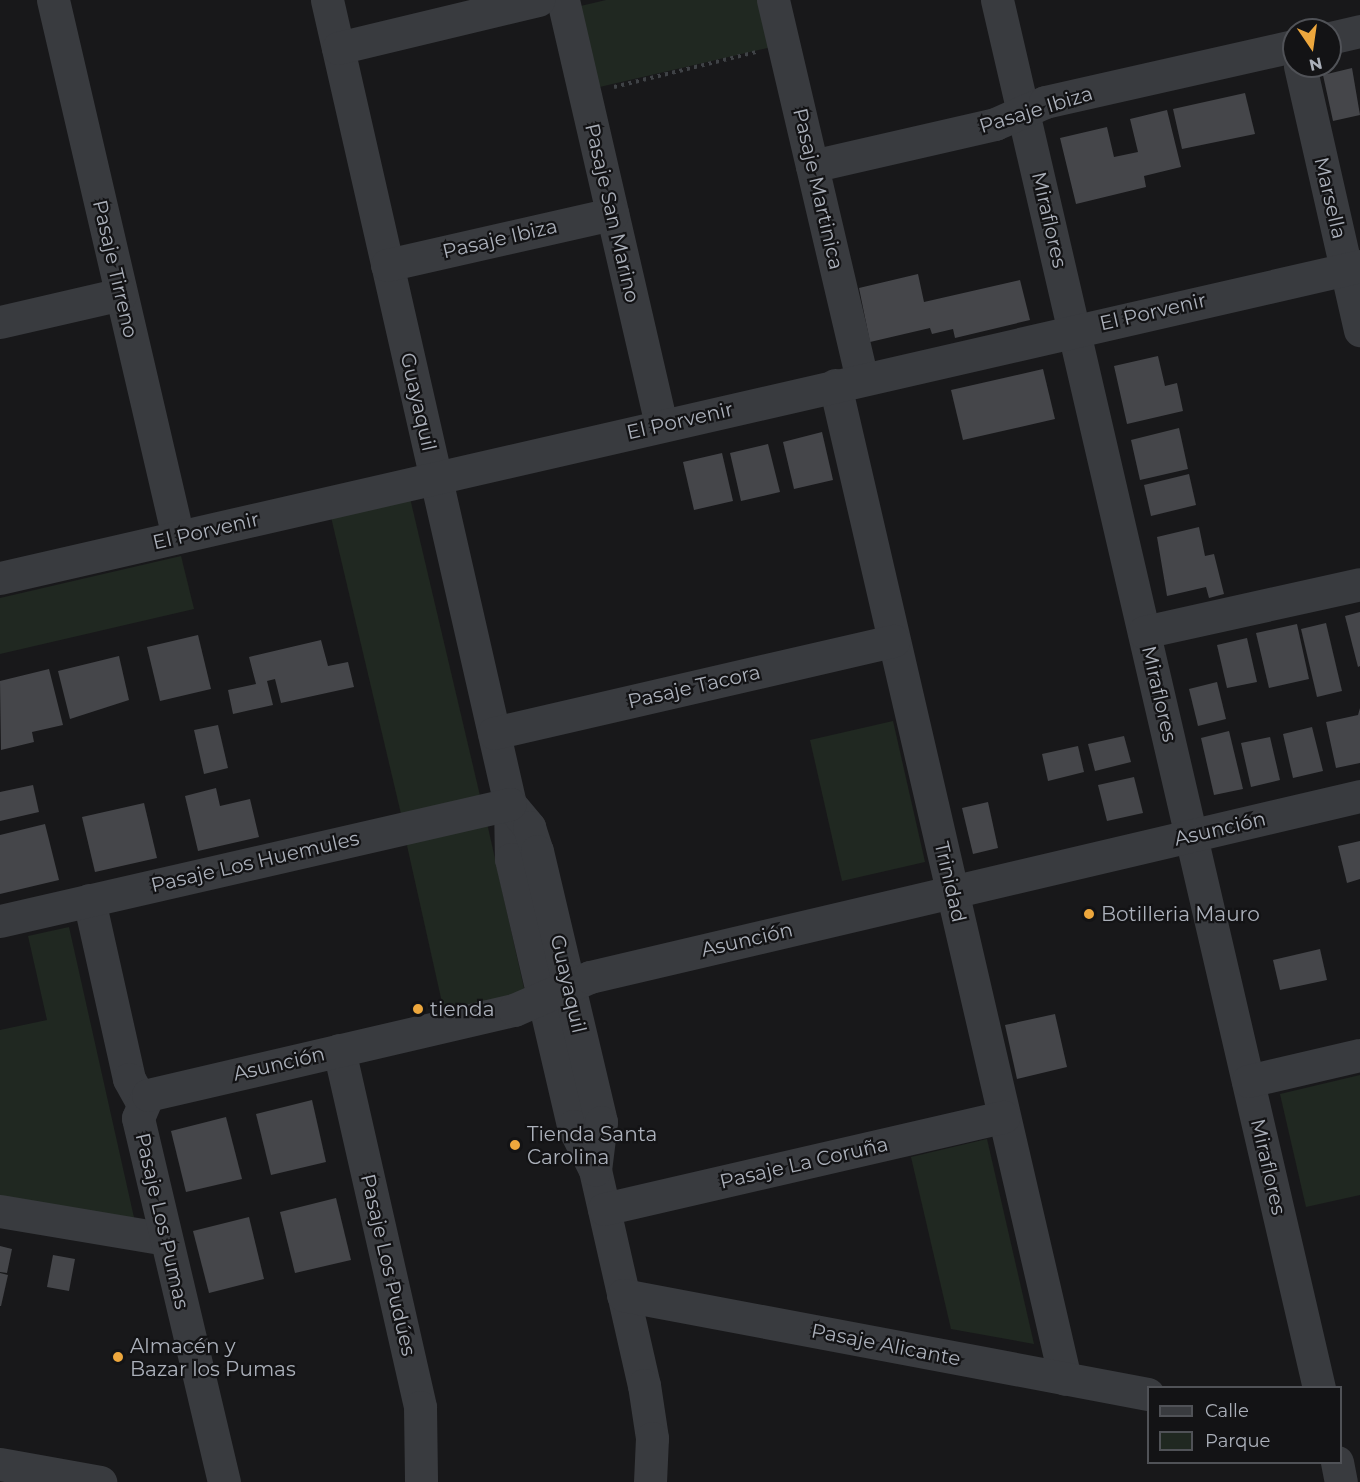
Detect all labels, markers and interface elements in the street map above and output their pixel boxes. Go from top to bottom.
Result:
north arrow [1282,18,1342,78]
text: N [1307,53,1324,75]
street label: Pasaje Ibiza [976,81,1096,139]
street label: Pasaje Martinica [788,106,848,272]
street label: Pasaje San Marino [580,121,644,305]
street label: Marsella [1309,155,1351,241]
street label: Miraflores [1026,170,1072,270]
street label: Pasaje Tirreno [87,198,143,340]
street label: Pasaje Ibiza [440,214,560,264]
street label: El Porvenir [1097,288,1209,336]
street label: Guayaquil [395,350,441,454]
street label: El Porvenir [624,397,736,445]
street label: El Porvenir [150,507,262,555]
street label: Miraflores [1136,644,1182,744]
street label: Pasaje Tacora [625,660,763,714]
street label: Asunción [1172,807,1268,851]
street label: Pasaje Los Huemules [149,826,361,898]
street label: Trinidad [929,839,971,925]
place label: Botilleria Mauro [1101,902,1260,926]
marker: Botilleria Mauro [1082,907,1096,921]
street label: Asunción [699,918,795,962]
street label: Guayaquil [545,932,591,1036]
place label: tienda [430,997,494,1021]
marker: tienda [411,1002,425,1016]
street label: Asunción [231,1042,327,1086]
street label: Miraflores [1245,1117,1291,1217]
place label: Tienda Santa Carolina [527,1122,657,1169]
street label: Pasaje Los Pumas [130,1131,194,1311]
street label: Pasaje La Coruña [717,1132,891,1194]
marker: Tienda Santa Carolina [508,1138,522,1152]
street label: Pasaje Los Pudúes [355,1172,421,1358]
street label: Pasaje Alicante [809,1319,963,1371]
place label: Almacén y Bazar los Pumas [130,1334,296,1381]
marker: Almacén y Bazar los Pumas [111,1350,125,1364]
legend [1147,1386,1342,1464]
text: Calle [1205,1400,1249,1422]
text: Parque [1205,1430,1270,1452]

